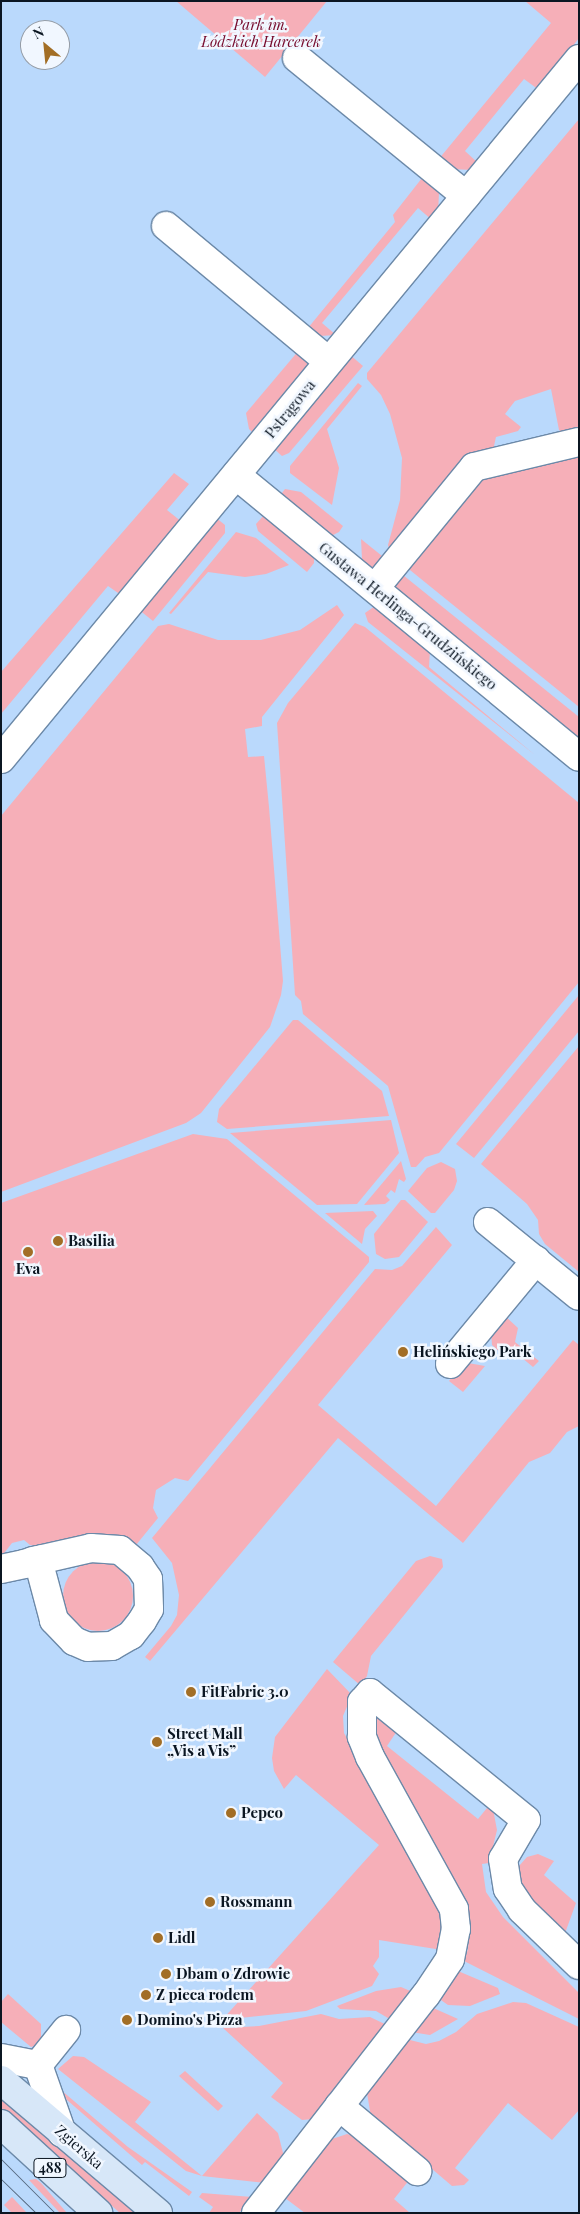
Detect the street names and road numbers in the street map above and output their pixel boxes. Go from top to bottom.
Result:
street label: Pstrągowa [261,376,319,442]
street label: Gustawa Herlinga-Grudzińskiego [315,538,501,694]
street label: Zgierska [51,2121,107,2173]
road number: 488 [32,2156,68,2180]

